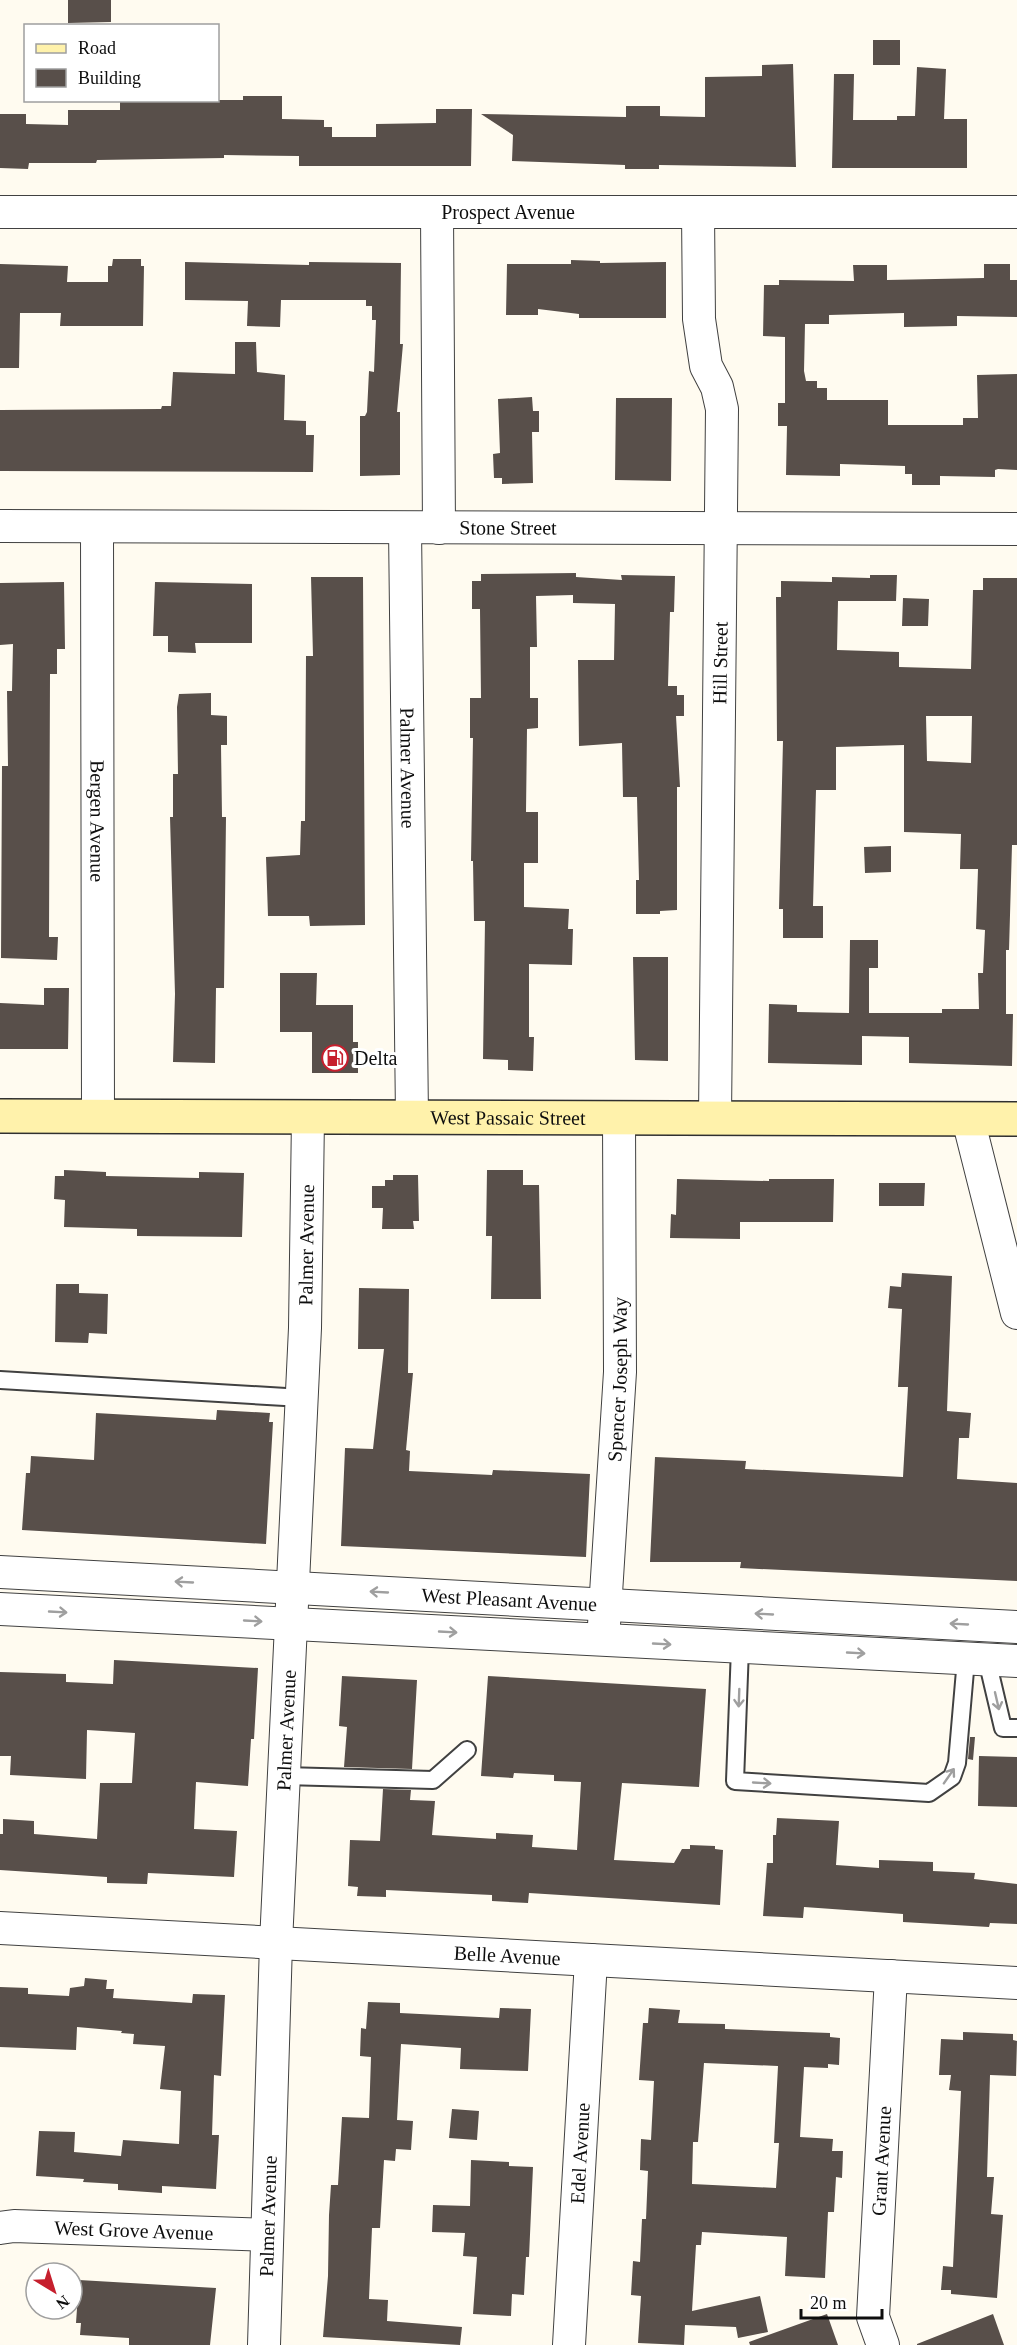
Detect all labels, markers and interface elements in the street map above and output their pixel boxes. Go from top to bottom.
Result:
legend [24,24,219,102]
text: Road [78,38,116,58]
text: Building [78,68,141,88]
street label: Prospect Avenue [441,201,575,224]
street label: Stone Street [459,516,557,539]
street label: Hill Street [708,621,732,705]
street label: Palmer Avenue [396,707,420,829]
street label: Bergen Avenue [85,760,109,882]
fuel station icon: Delta [320,1043,350,1073]
place label: Delta [354,1047,397,1069]
street label: West Passaic Street [430,1106,586,1129]
street label: Palmer Avenue [294,1184,318,1306]
street label: Spencer Joseph Way [603,1297,632,1462]
one-way arrow [175,1576,195,1587]
street label: West Pleasant Avenue [421,1584,598,1615]
one-way arrow [369,1587,389,1598]
one-way arrow [48,1606,68,1617]
one-way arrow [754,1608,774,1619]
one-way arrow [243,1616,263,1627]
one-way arrow [949,1619,969,1630]
one-way arrow [437,1626,457,1637]
one-way arrow [651,1638,671,1649]
one-way arrow [846,1648,866,1659]
street label: Palmer Avenue [272,1669,300,1792]
one-way arrow [733,1688,744,1708]
one-way arrow [991,1691,1003,1710]
one-way arrow [943,1768,956,1785]
one-way arrow [751,1777,771,1788]
street label: Belle Avenue [453,1942,561,1969]
street label: Edel Avenue [566,2102,594,2205]
street label: Grant Avenue [867,2105,895,2217]
street label: Palmer Avenue [255,2155,281,2277]
street label: West Grove Avenue [54,2216,214,2244]
north arrow [24,2261,84,2321]
scale bar [801,2282,882,2320]
text: N [53,2292,73,2313]
text: 20 m [810,2293,847,2313]

